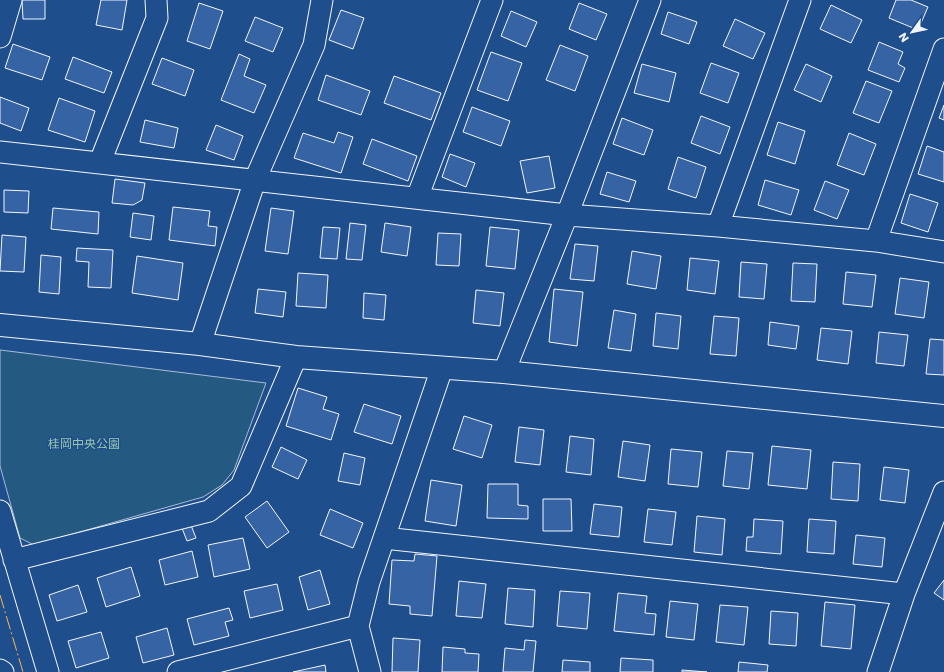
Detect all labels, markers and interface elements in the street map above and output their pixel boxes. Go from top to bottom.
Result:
north arrow [892,12,932,52]
text: N [895,30,913,45]
park label: 桂岡中央公園 [48,435,120,452]

